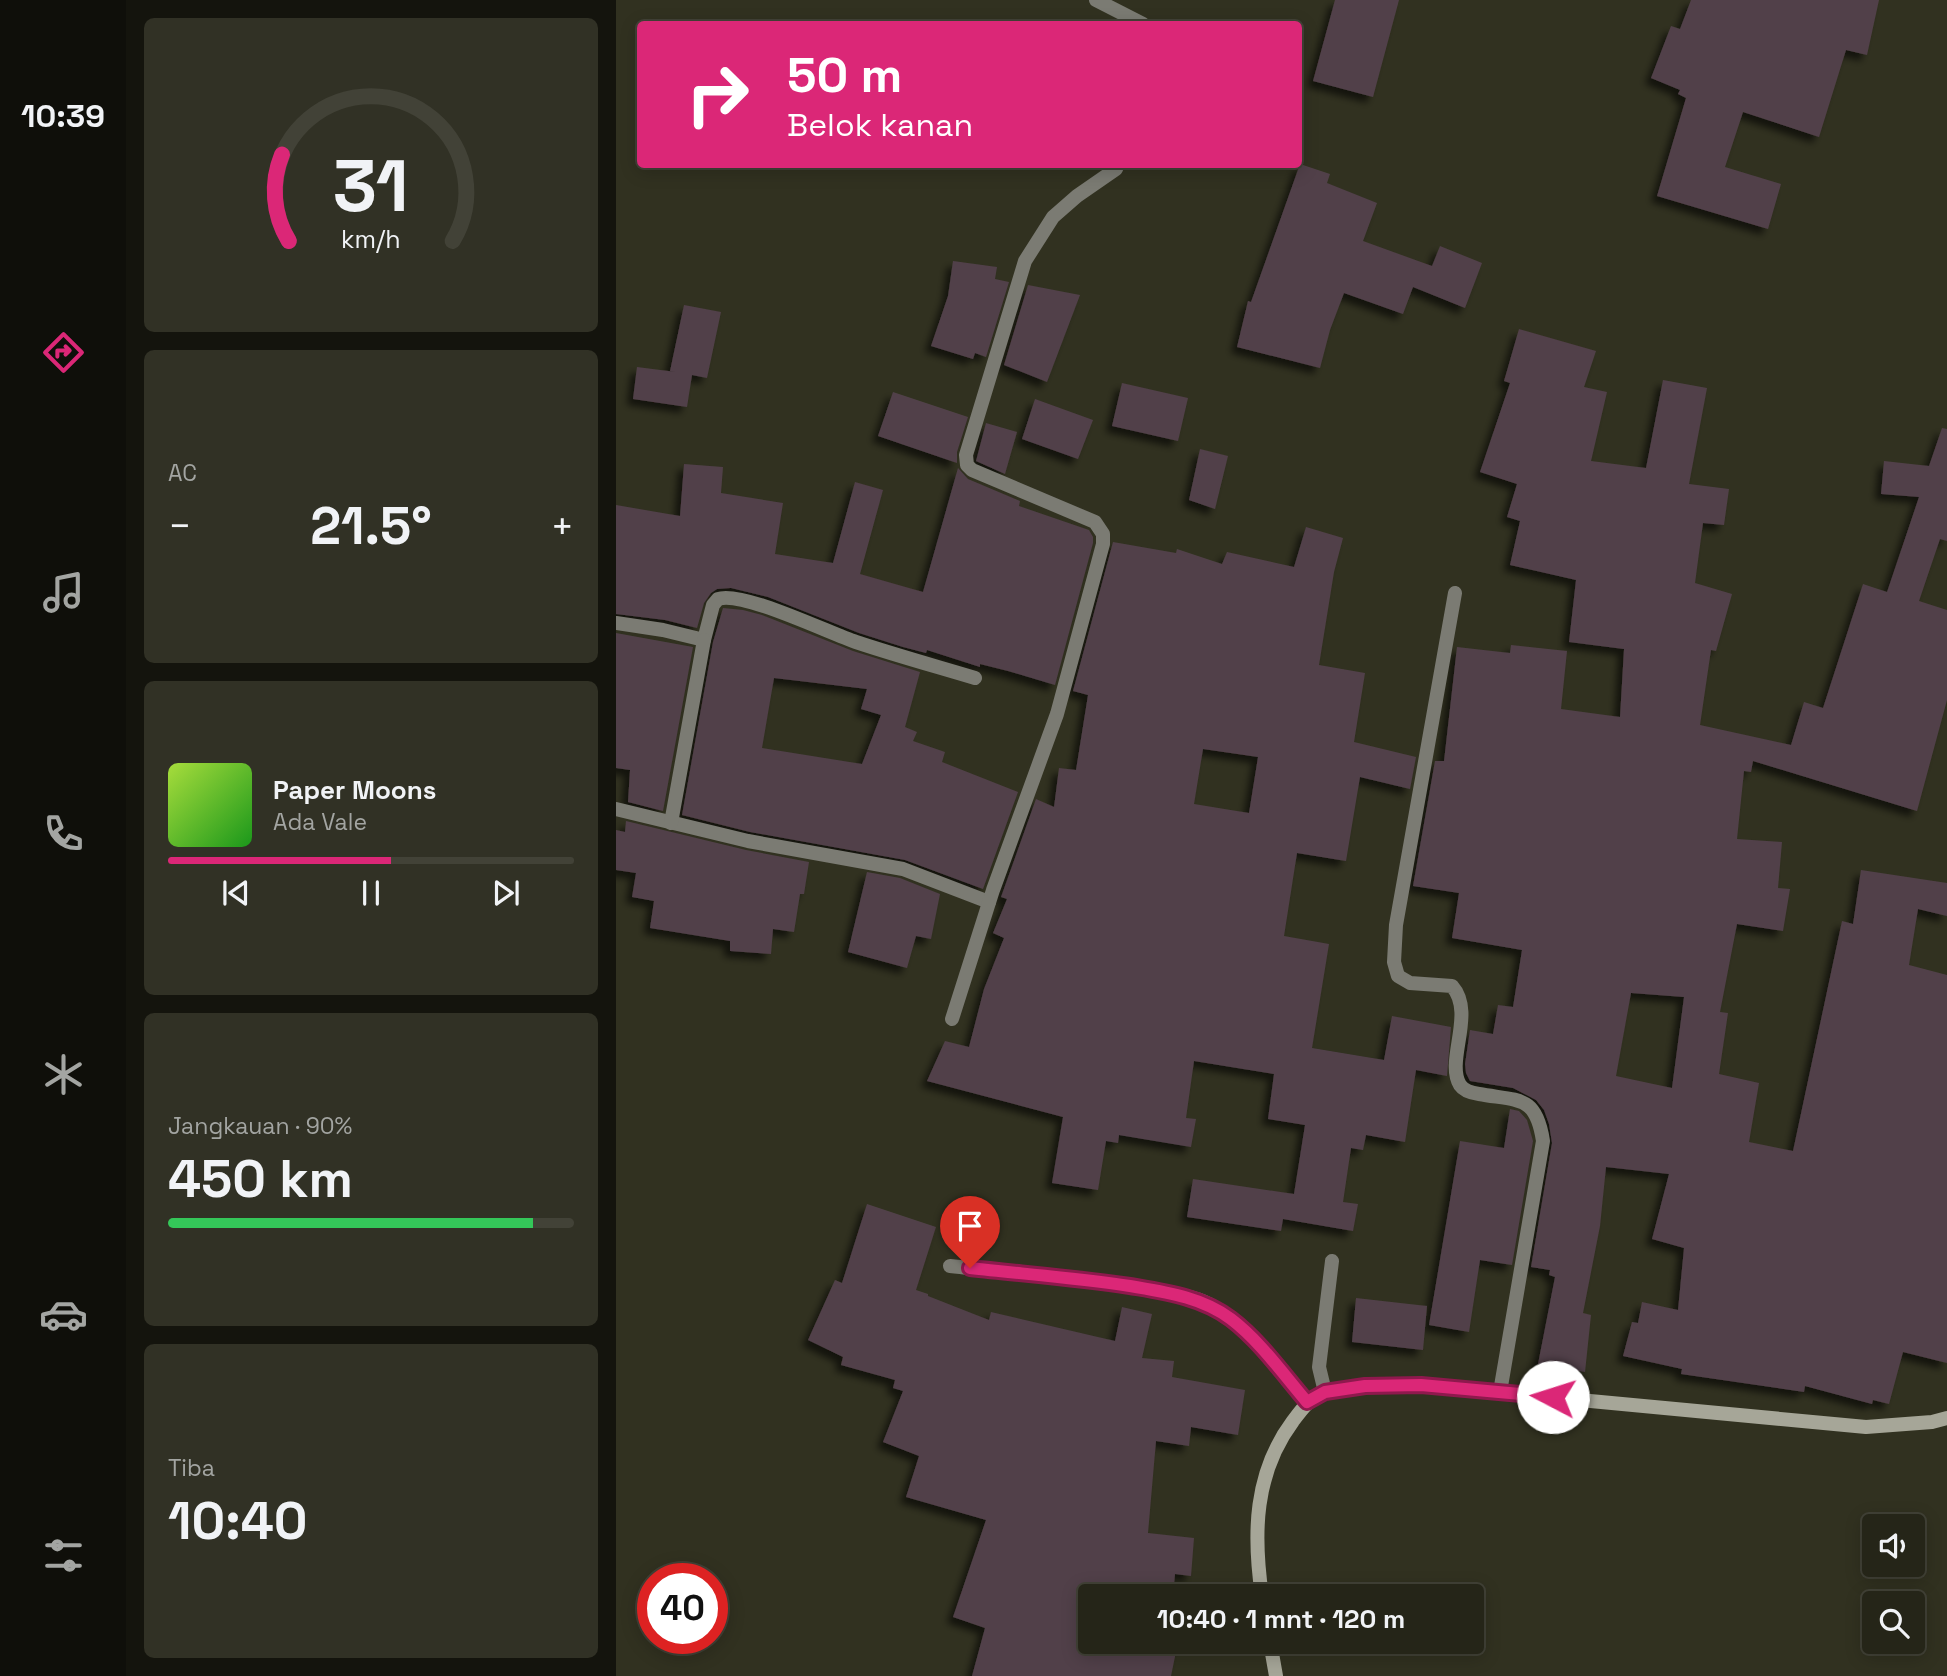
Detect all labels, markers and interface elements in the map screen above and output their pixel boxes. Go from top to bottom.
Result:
text: 50 m [787,44,902,106]
icon: right [672,49,763,140]
text: 10:39 [21,96,105,136]
text: Belok kanan [787,105,973,145]
text: 31 [333,139,409,232]
text: km/h [341,223,401,255]
icon: directions [39,328,88,377]
text: AC [168,458,197,488]
text: 21.5° [310,493,432,559]
text: − [168,502,192,550]
text: + [550,502,574,550]
icon: music [39,568,88,617]
text: Paper Moons [273,773,436,807]
text: Ada Vale [273,807,367,837]
icon: phone [39,809,88,858]
icon: previous [217,874,255,912]
icon: pause [352,874,390,912]
icon: next [487,874,525,912]
icon: climate [39,1050,88,1099]
text: Jangkauan · 90% [168,1111,352,1141]
text: 450 km [168,1146,353,1212]
pin [940,1196,1000,1268]
icon: arrive [951,1207,989,1245]
icon: car [39,1290,88,1339]
position arrow [1516,1360,1590,1434]
text: Tiba [168,1453,215,1483]
text: 10:40 [168,1488,307,1554]
map controls [1862,1514,1925,1654]
button: sound [1862,1514,1925,1577]
icon: filters [39,1531,88,1580]
speed limit sign: 40 [637,1563,728,1654]
button: search [1862,1591,1925,1654]
text: 10:40 · 1 mnt · 120 m [1157,1602,1405,1636]

